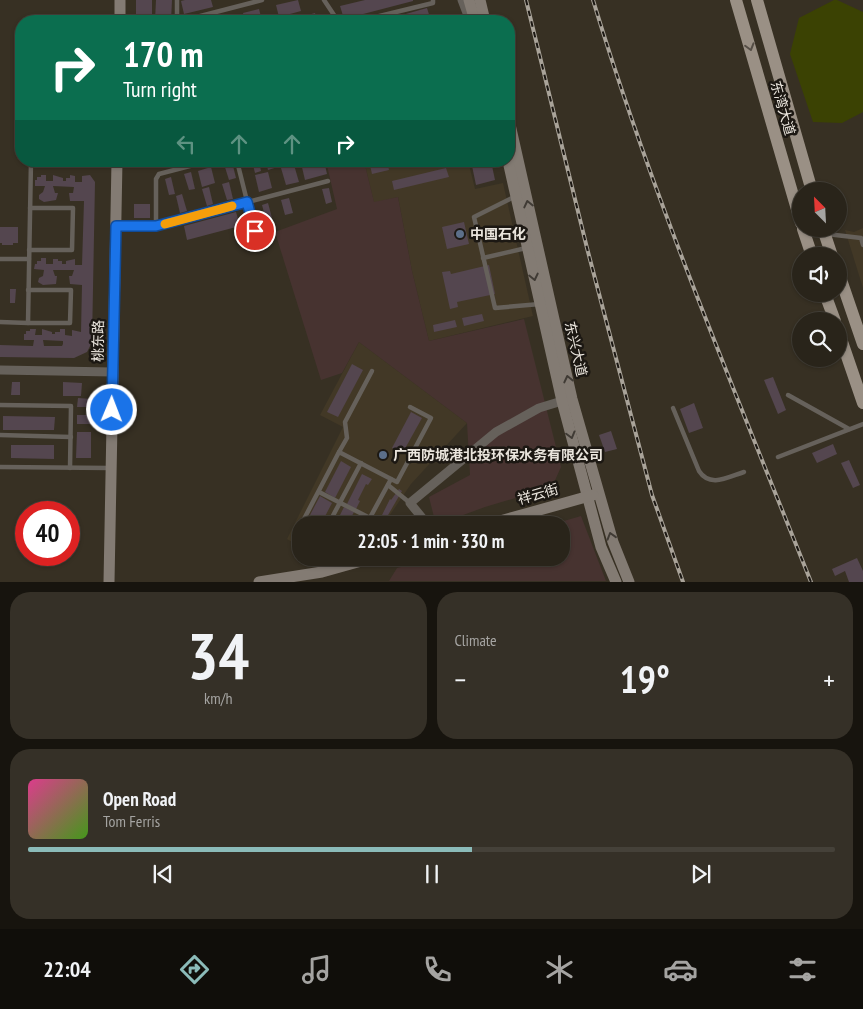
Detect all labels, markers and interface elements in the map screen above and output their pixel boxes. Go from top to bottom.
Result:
text: 170 m [123,31,204,77]
icon: right [40,35,105,100]
one-way arrow [744,42,754,50]
text: Turn right [123,75,197,103]
street label: 东湾大道 [767,79,799,137]
icon: left [172,130,200,158]
icon: ahead [225,130,253,158]
icon: ahead [278,130,306,158]
icon: right [331,130,359,158]
north arrow [792,182,848,238]
map controls [792,182,847,367]
one-way arrow [523,199,534,208]
pin [234,210,276,252]
icon: arrive [241,217,269,245]
place label: 中国石化 [470,225,526,243]
marker: 中国石化 [454,228,466,240]
button: sound [792,247,847,302]
one-way arrow [528,273,539,282]
button: search [792,312,847,367]
street label: 桃东路 [89,320,107,362]
street label: 东兴大道 [561,320,591,378]
one-way arrow [563,375,574,384]
position arrow [85,383,137,435]
one-way arrow [565,431,576,440]
place label: 广西防城港北投环保水务有限公司 [393,446,603,464]
marker: 广西防城港北投环保水务有限公司 [377,449,389,461]
street label: 祥云街 [515,480,561,508]
speed limit sign: 40 [15,501,80,566]
text: 22:05 · 1 min · 330 m [358,529,504,553]
one-way arrow [607,532,617,541]
text: 34 [187,613,249,697]
text: Climate [455,630,497,650]
text: 19° [620,654,670,703]
text: − [455,661,466,698]
text: + [823,661,835,698]
text: km/h [204,688,232,708]
text: Open Road [103,787,176,811]
text: Tom Ferris [103,811,160,831]
icon: previous [149,860,177,888]
icon: pause [418,860,446,888]
icon: next [687,860,715,888]
icon: directions [177,952,212,987]
icon: music [299,952,334,987]
icon: phone [420,952,455,987]
icon: climate [542,952,577,987]
icon: car [663,952,698,987]
icon: filters [785,952,820,987]
text: 22:04 [43,955,91,983]

